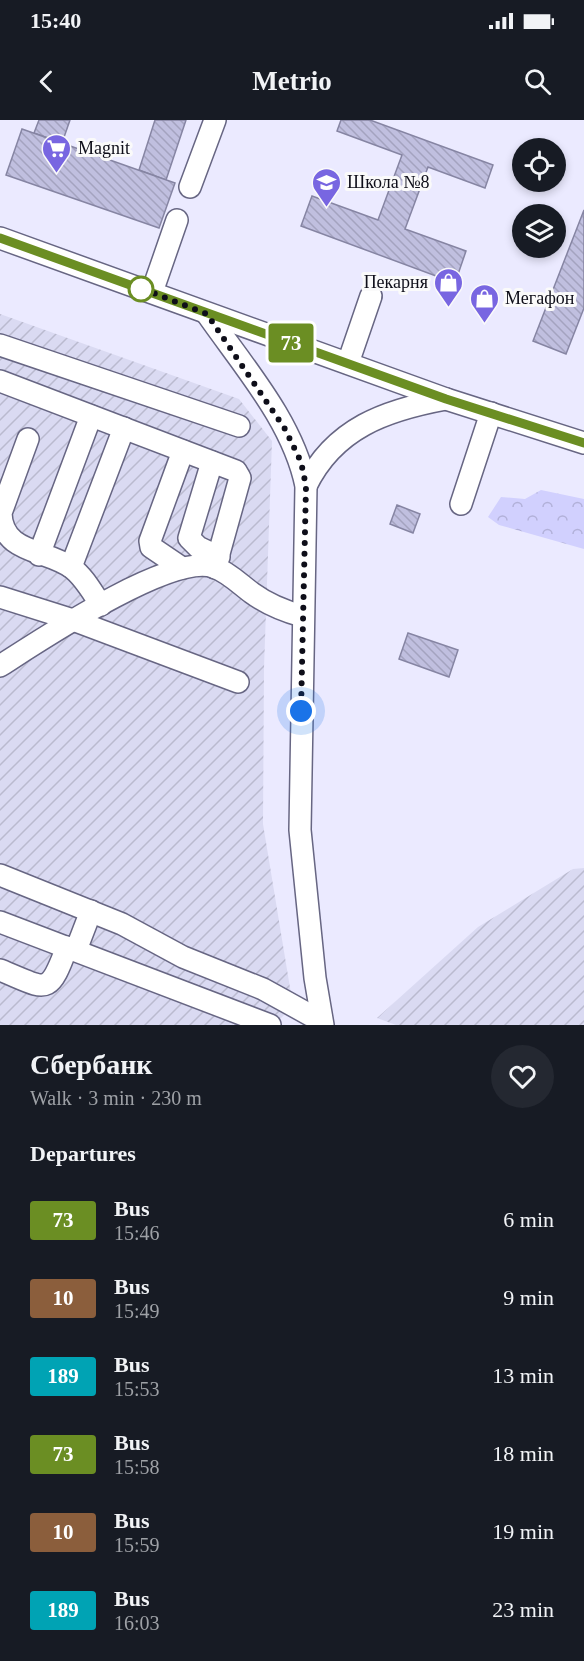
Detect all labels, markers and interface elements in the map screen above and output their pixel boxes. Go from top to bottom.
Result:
text: 15:40 [30,8,81,33]
icon: back [30,65,63,98]
icon: search [521,65,554,98]
text: Metrio [252,66,332,96]
supermarket icon: Magnit [41,132,73,174]
place label: Magnit [78,138,130,158]
map controls [512,138,566,258]
button: locate [512,138,566,192]
school or university icon: Школа №8 [310,166,342,208]
place label: Школа №8 [347,172,429,192]
button: layers [512,204,566,258]
shop icon: Пекарня [433,266,465,308]
place label: Пекарня [364,272,428,292]
unlabelled marker [128,276,154,302]
shop icon: Мегафон [468,282,500,324]
place label: Мегафон [505,288,575,308]
line badge: 73 [264,324,318,362]
text: 73 [281,331,302,355]
your location [286,696,316,726]
button: heart [491,1045,554,1108]
text: Сбербанк [30,1049,152,1080]
text: Walk · 3 min · 230 m [30,1087,202,1109]
text: Departures [30,1141,136,1166]
text: Bus [114,1196,149,1221]
text: 6 min [503,1207,554,1232]
text: 73 [53,1208,74,1232]
text: 15:46 [114,1222,160,1244]
text: Bus [114,1274,149,1299]
text: 9 min [503,1285,554,1310]
text: 10 [53,1286,74,1310]
text: 15:49 [114,1300,160,1322]
text: Bus [114,1352,149,1377]
text: 13 min [492,1363,554,1388]
text: 189 [47,1364,79,1388]
text: 15:53 [114,1378,160,1400]
text: Bus [114,1430,149,1455]
text: 18 min [492,1441,554,1466]
text: 73 [53,1442,74,1466]
text: 15:58 [114,1456,160,1478]
text: Bus [114,1508,149,1533]
text: 19 min [492,1519,554,1544]
text: 10 [53,1520,74,1544]
text: 15:59 [114,1534,160,1556]
text: Bus [114,1586,149,1611]
text: 23 min [492,1597,554,1622]
text: 189 [47,1598,79,1622]
text: 16:03 [114,1612,160,1634]

